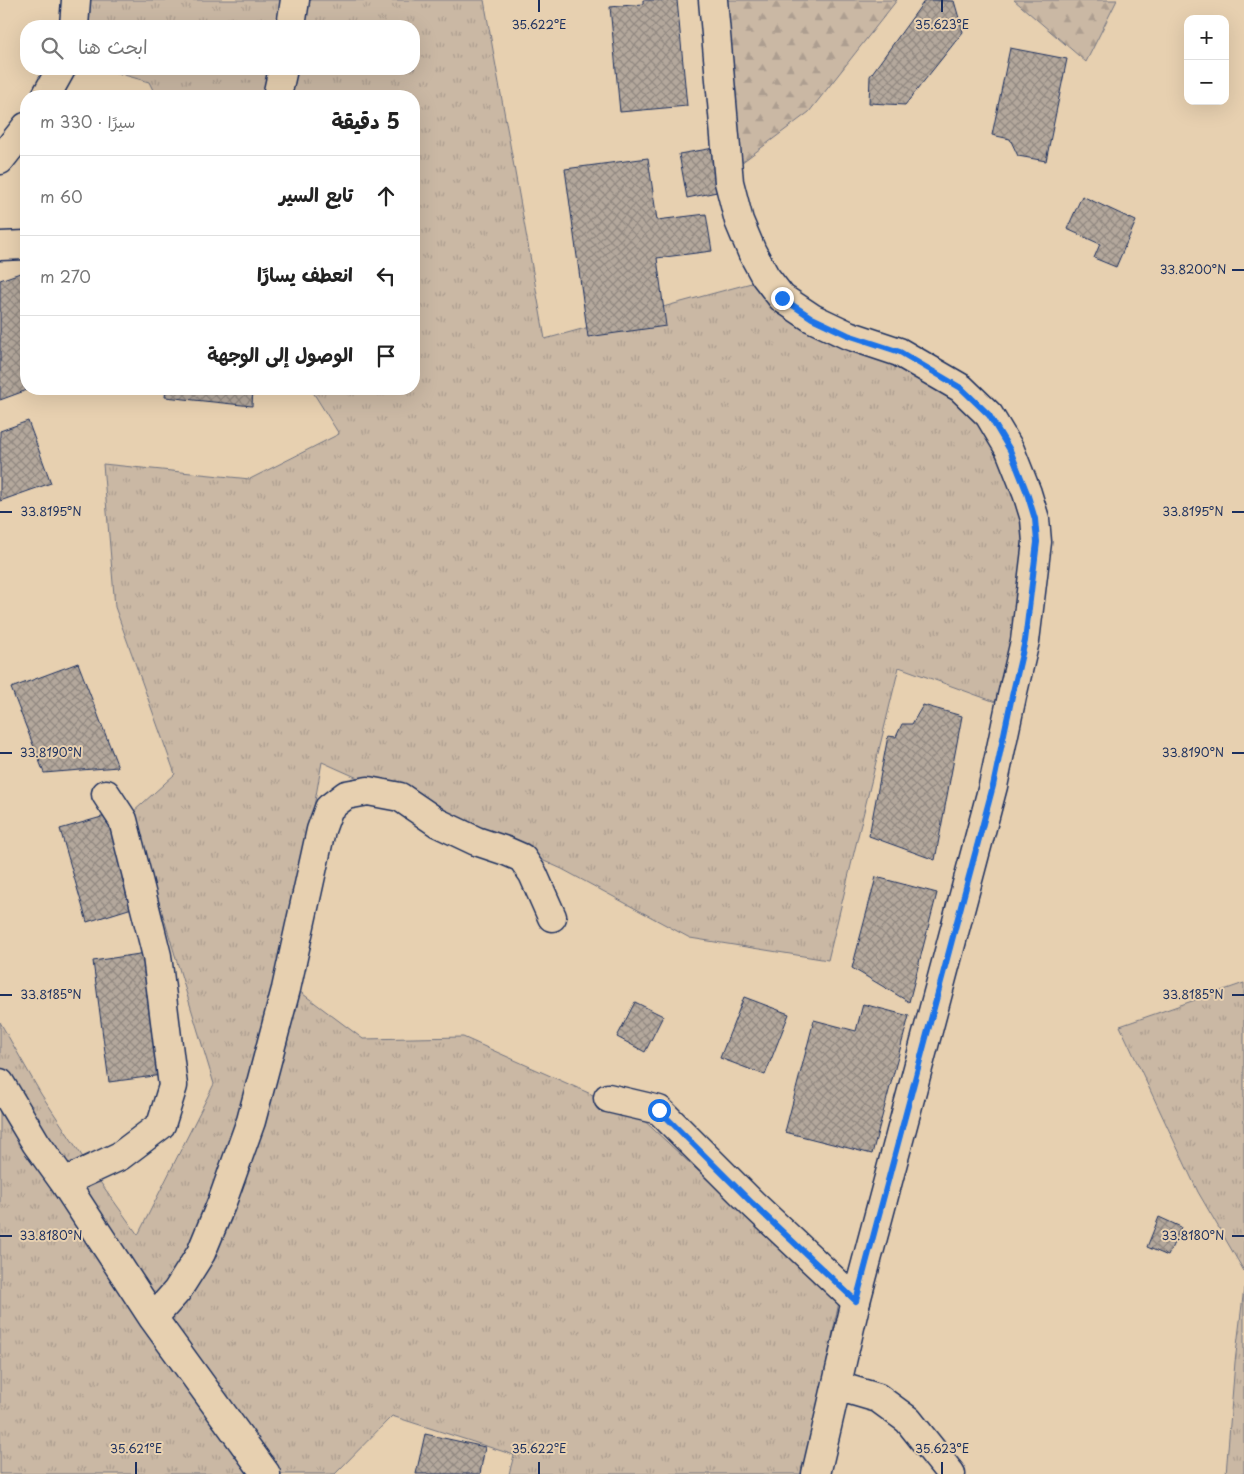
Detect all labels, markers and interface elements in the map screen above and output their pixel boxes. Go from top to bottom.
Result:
text: 35.622°E [511,15,567,33]
text: 35.623°E [915,15,969,33]
map controls [1184,15,1229,105]
button: + [1184,15,1229,60]
search box [20,20,420,75]
text: ابحث هنا [78,32,148,60]
icon: search [38,34,66,62]
button: − [1184,60,1229,105]
text: 5 دقيقة [331,104,400,136]
text: سيرًا · 330 m [40,109,135,133]
text: تابع السير [279,180,353,208]
icon: ahead [372,182,400,210]
text: 60 m [40,184,83,208]
text: انعطف يسارًا [257,260,353,288]
text: 33.8200°N [1160,260,1226,278]
icon: left [372,262,400,290]
text: 270 m [40,264,91,288]
route end [771,287,794,310]
text: الوصول إلى الوجهة [207,340,353,368]
icon: arrive [372,342,400,370]
text: 33.8195°N [20,502,82,520]
text: 33.8195°N [1162,502,1224,520]
text: 33.8190°N [20,743,82,761]
text: 33.8190°N [1162,743,1224,761]
text: 33.8185°N [20,985,82,1003]
text: 33.8185°N [1162,985,1224,1003]
route start [648,1099,671,1122]
text: 33.8180°N [20,1226,82,1244]
text: 33.8180°N [1162,1226,1224,1244]
text: 35.621°E [110,1439,162,1457]
text: 35.622°E [511,1439,567,1457]
text: 35.623°E [915,1439,969,1457]

